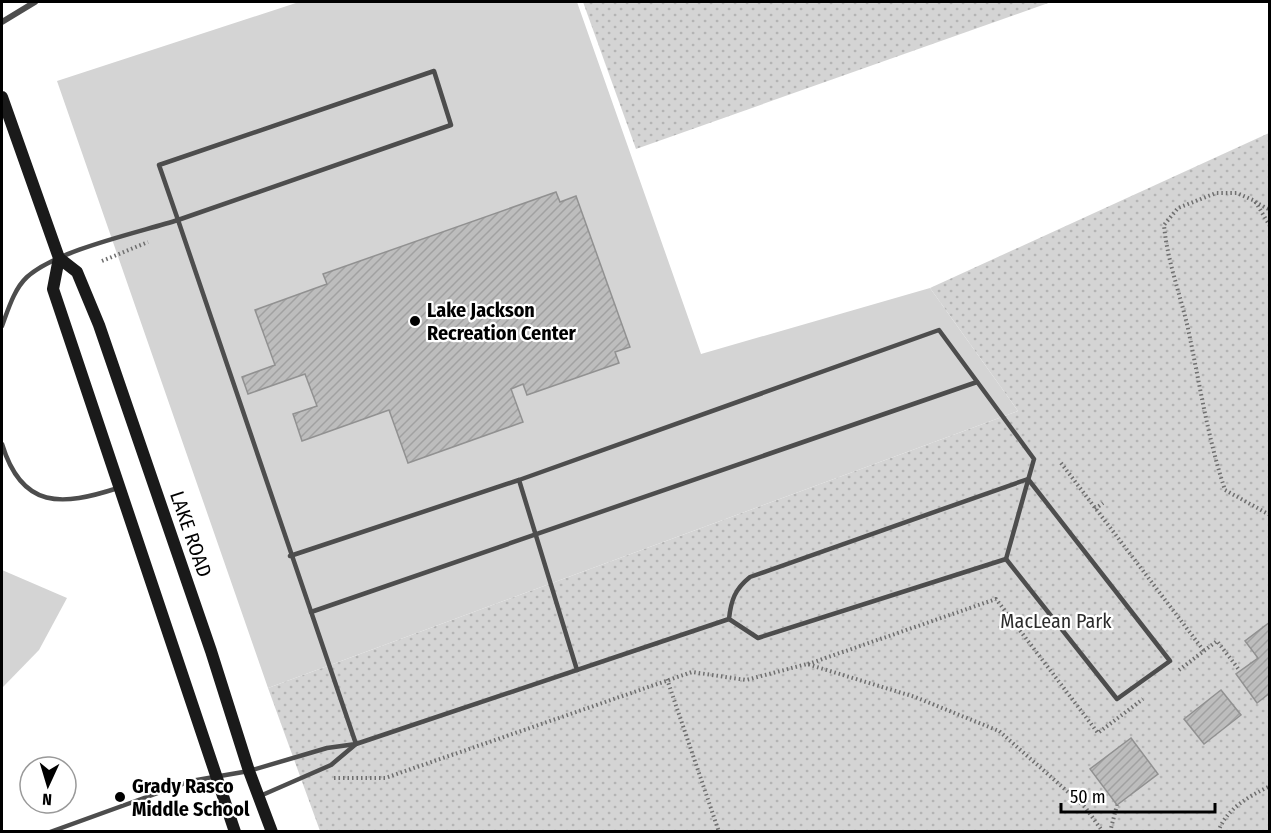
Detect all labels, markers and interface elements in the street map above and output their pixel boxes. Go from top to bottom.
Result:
place label: Lake Jackson Recreation Center [427,298,577,345]
marker: Lake Jackson Recreation Center [408,314,422,328]
street label: LAKE ROAD [165,488,217,580]
park label: MacLean Park [1000,609,1112,633]
north arrow [18,755,78,815]
place label: Grady Rasco Middle School [132,774,250,821]
scale bar [1061,776,1216,814]
text: 50 m [1070,786,1106,808]
text: N [42,790,52,809]
marker: Grady Rasco Middle School [113,790,127,804]

